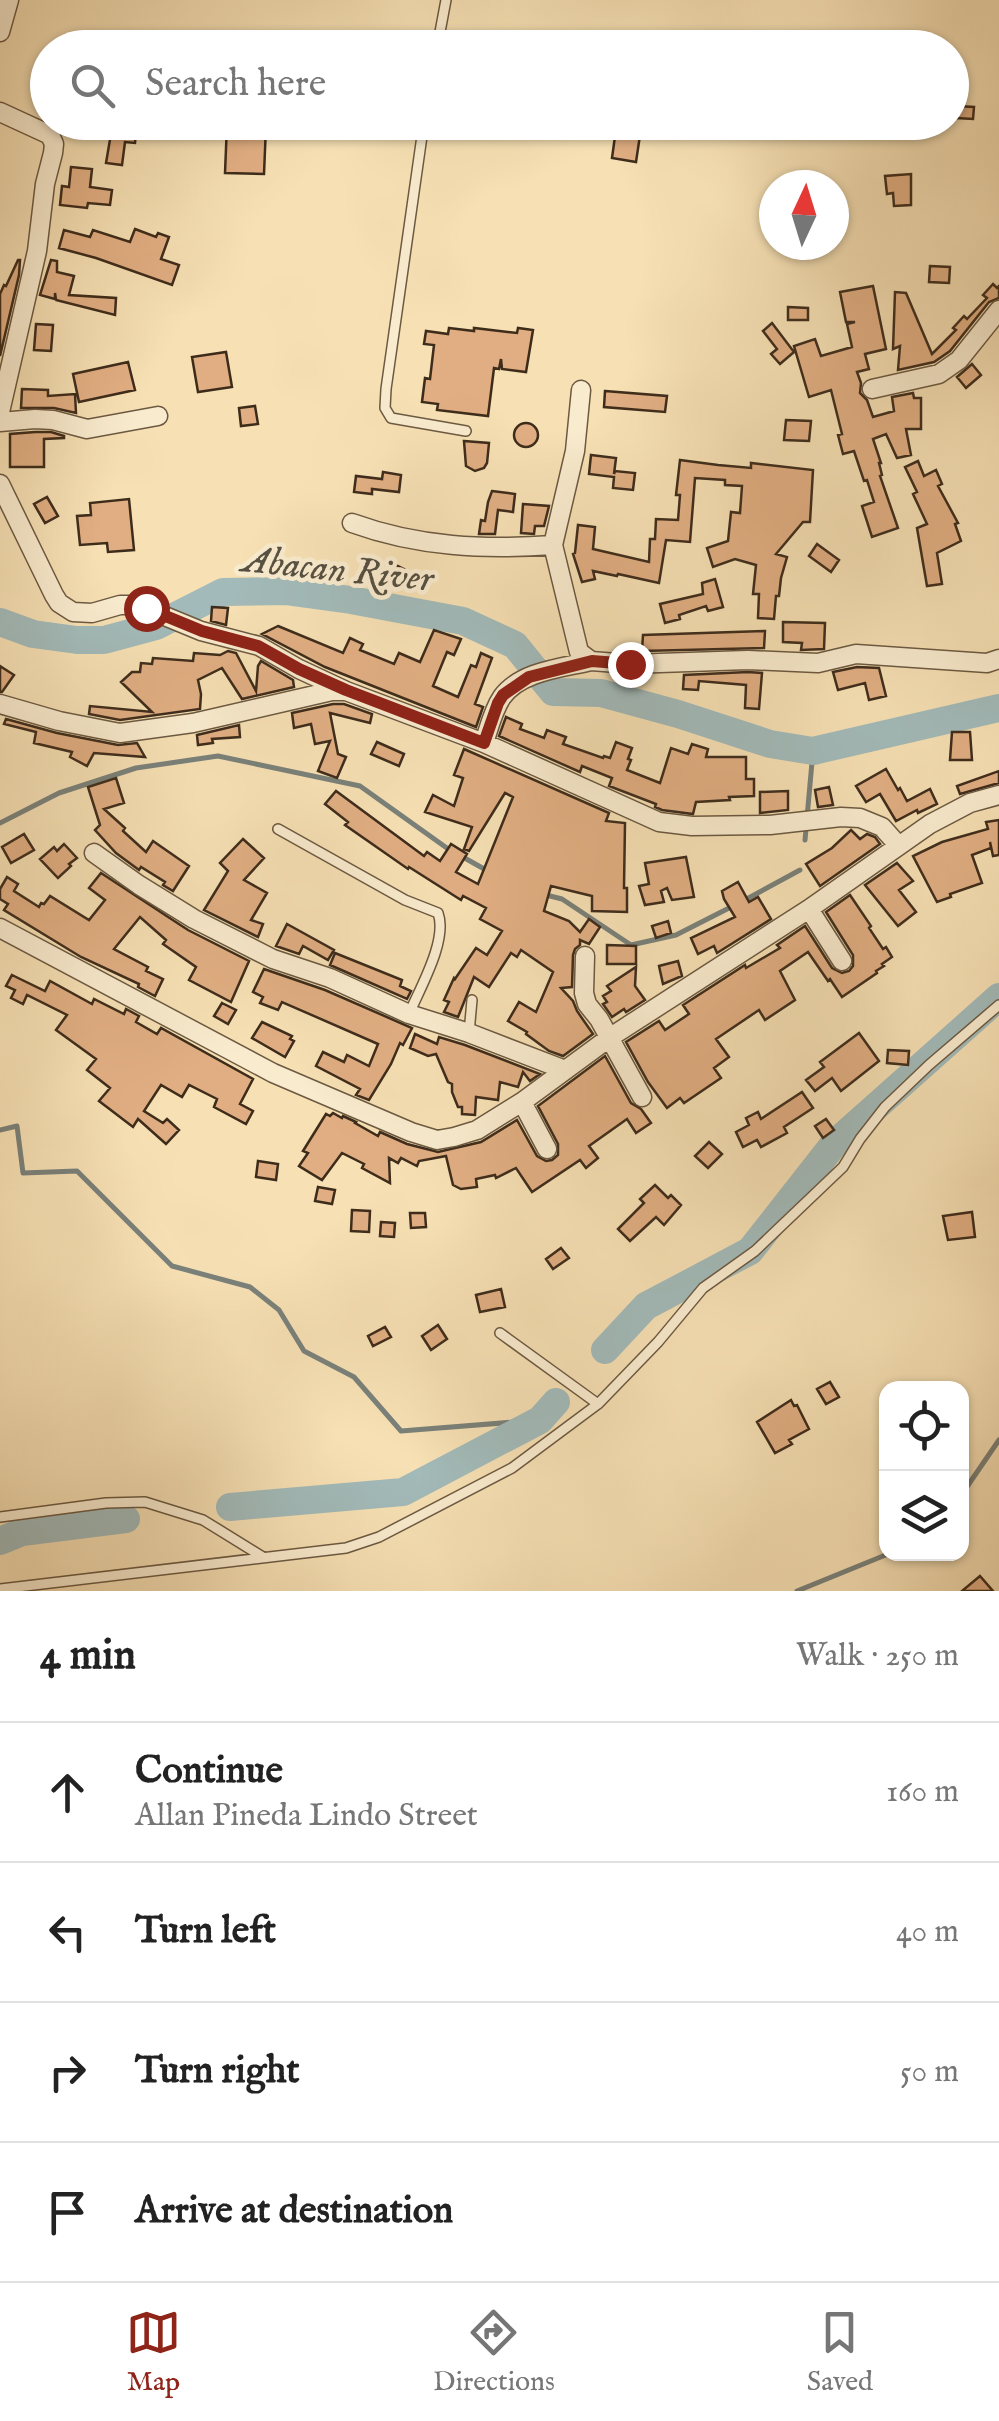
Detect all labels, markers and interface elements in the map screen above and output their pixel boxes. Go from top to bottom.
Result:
search box [30,30,969,140]
icon: search [65,58,120,113]
text: Search here [145,61,326,109]
north arrow [759,170,849,260]
water label: Abacan River [236,537,437,605]
route start [124,586,170,632]
route end [608,642,654,688]
map controls [879,1381,969,1561]
button: locate [879,1381,969,1471]
button: layers [879,1471,969,1561]
text: 4 min [40,1630,136,1683]
text: Walk · 250 m [796,1636,959,1677]
text: Continue [135,1748,283,1796]
icon: ahead [40,1765,95,1820]
text: 160 m [886,1772,959,1813]
text: Allan Pineda Lindo Street [135,1796,478,1837]
icon: left [40,1905,95,1960]
text: Turn left [135,1908,276,1956]
text: 40 m [896,1912,959,1953]
icon: right [40,2045,95,2100]
text: Turn right [135,2048,299,2096]
text: 50 m [900,2052,959,2093]
icon: arrive [40,2185,95,2240]
text: Arrive at destination [135,2188,453,2236]
tab: Map [126,2305,181,2400]
tab: Directions [433,2305,555,2400]
tab: Saved [807,2305,873,2400]

